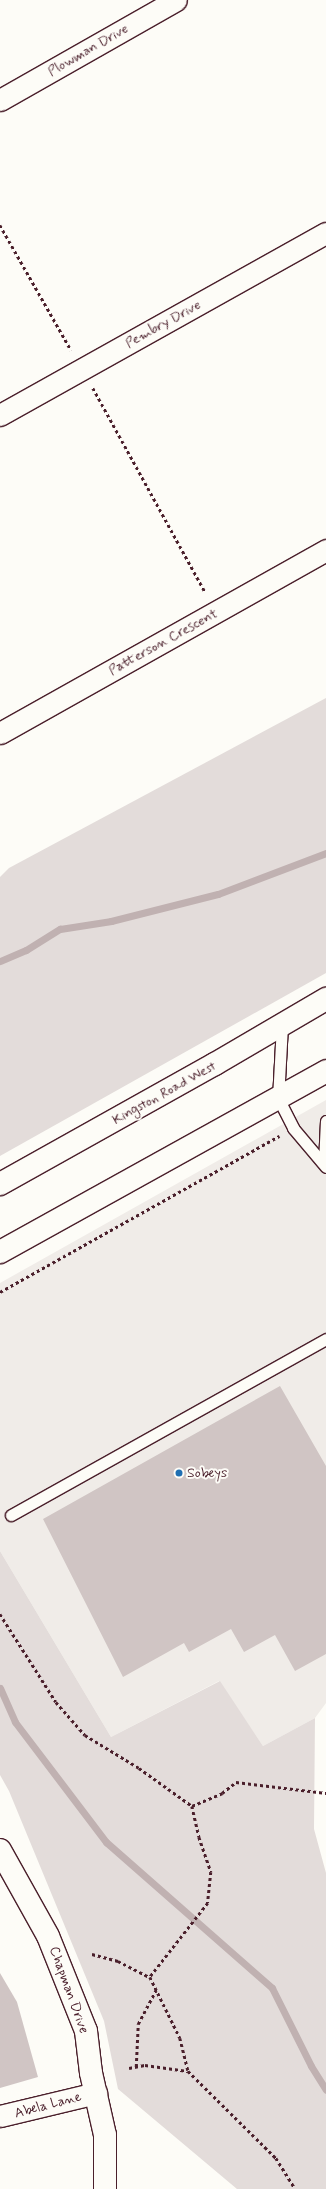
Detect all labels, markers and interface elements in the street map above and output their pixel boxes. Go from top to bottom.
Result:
street label: Plowman Drive [45,20,131,80]
street label: Pembry Drive [123,297,203,351]
street label: Patterson Crescent [106,605,220,679]
street label: Kingston Road West [110,1058,218,1128]
place label: Sobeys [187,1465,227,1481]
marker: Sobeys [174,1468,184,1478]
street label: Chapman Drive [46,1945,92,2035]
street label: Abela Lane [13,2088,83,2122]

